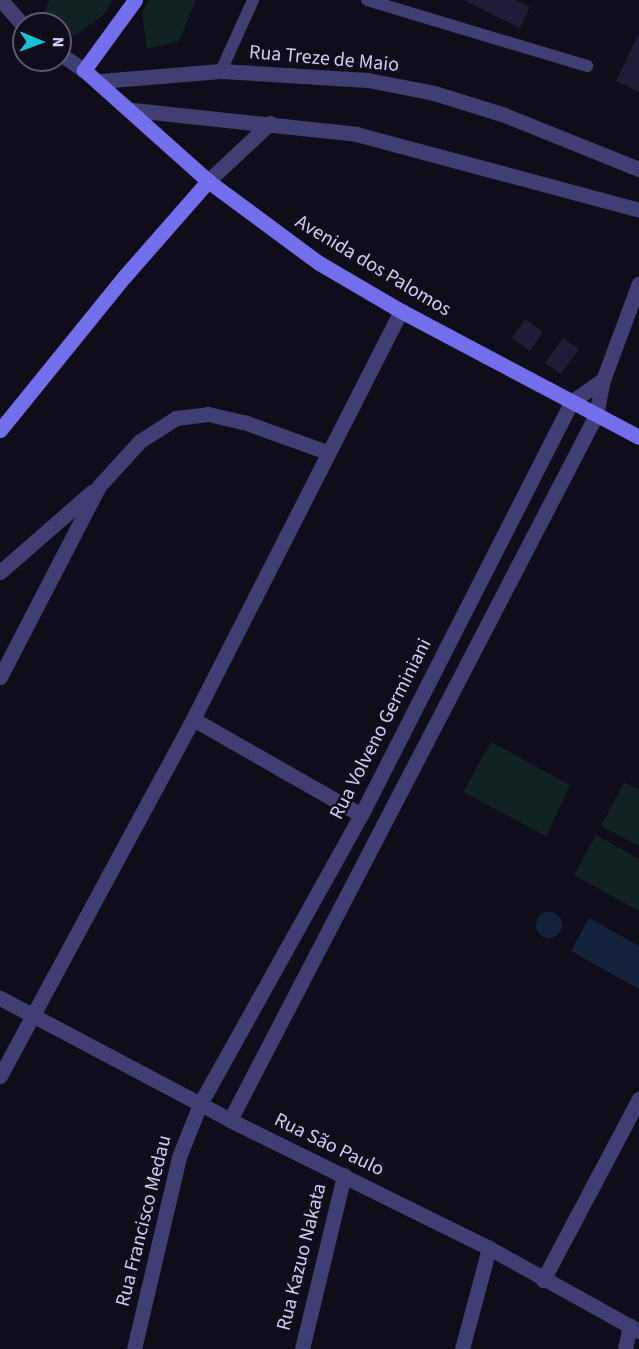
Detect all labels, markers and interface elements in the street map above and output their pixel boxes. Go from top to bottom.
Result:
north arrow [12,12,72,72]
text: N [47,37,69,48]
street label: Rua Treze de Maio [248,40,400,78]
street label: Avenida dos Palomos [291,210,455,322]
street label: Rua Volveno Germiniani [325,635,437,823]
street label: Rua São Paulo [270,1108,388,1182]
street label: Rua Francisco Medau [111,1133,177,1309]
street label: Rua Kazuo Nakata [272,1181,332,1333]

